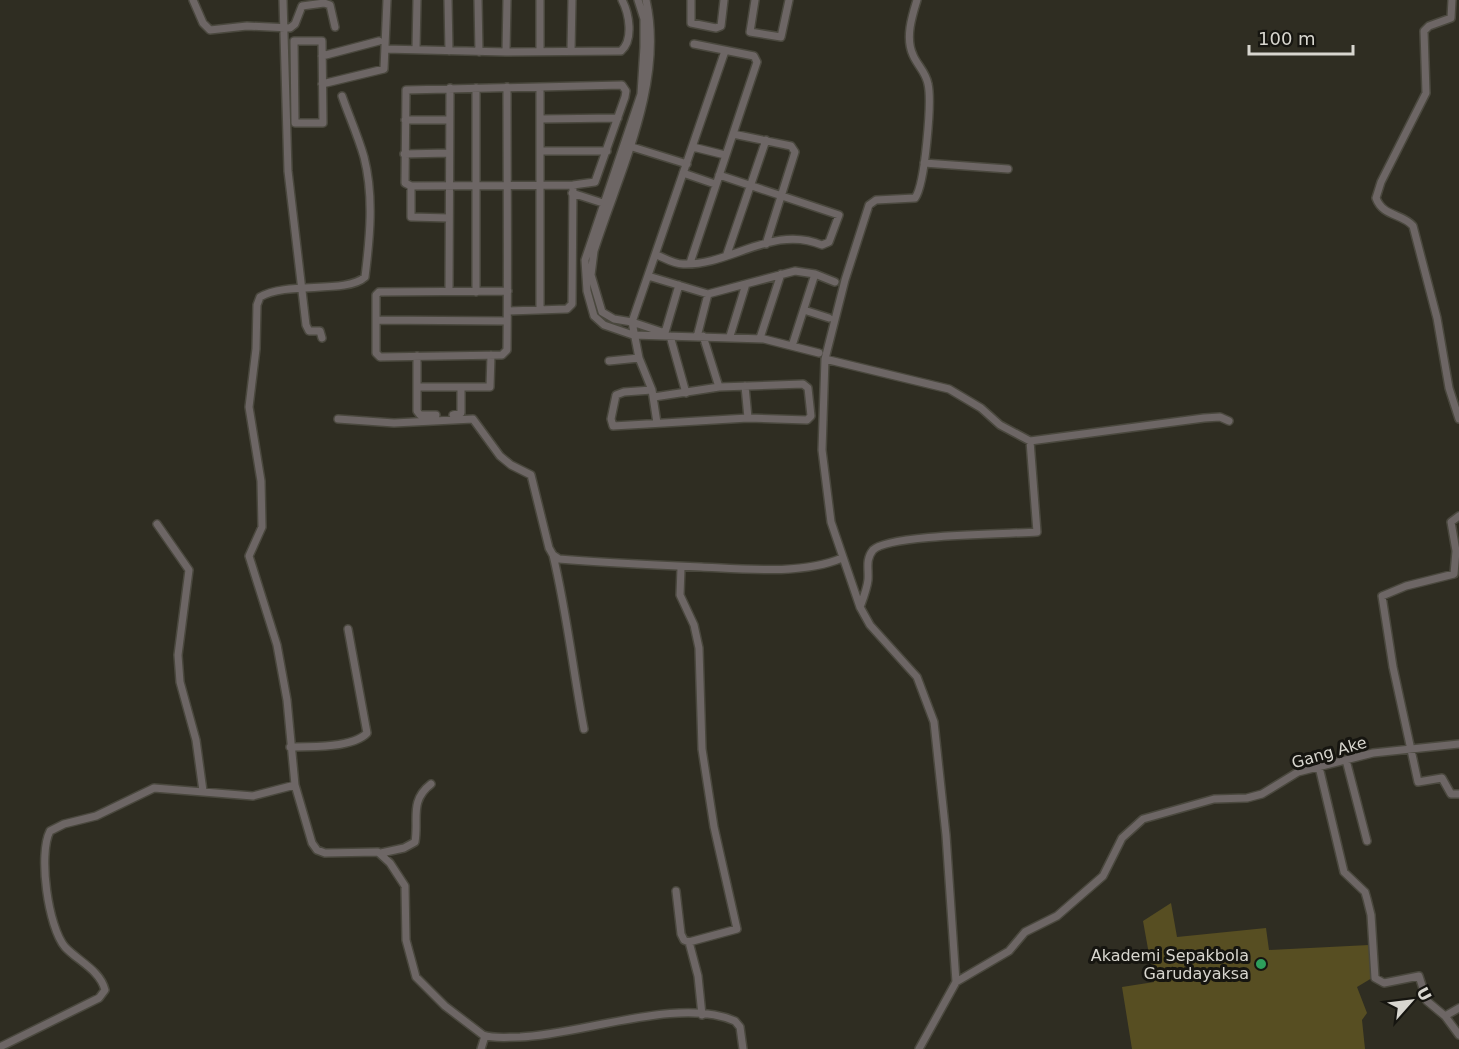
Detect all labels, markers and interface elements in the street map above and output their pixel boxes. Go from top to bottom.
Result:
scale bar [1249,18,1352,56]
text: 100 m [1258,28,1316,49]
street label: Gang Ake [1289,733,1369,772]
place label: Akademi Sepakbola Garudayaksa [1091,946,1249,983]
marker: Akademi Sepakbola Garudayaksa [1254,957,1268,971]
north arrow [1381,971,1441,1031]
text: U [1412,984,1435,1004]

